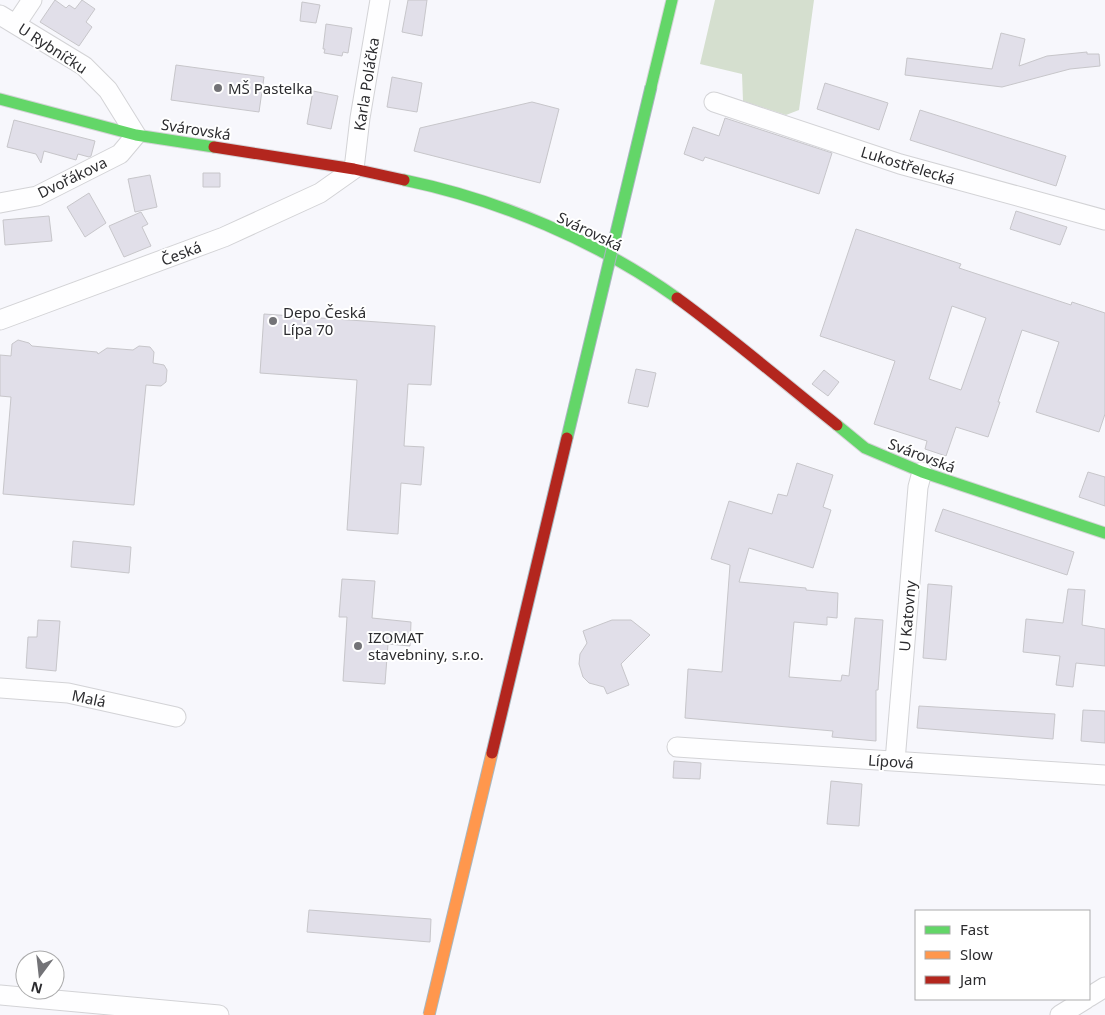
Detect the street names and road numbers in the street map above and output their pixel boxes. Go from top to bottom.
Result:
street label: U Rybníčku [15,18,91,78]
street label: Karla Poláčka [349,36,383,132]
street label: Svárovská [160,114,232,144]
street label: Lukostřelecká [859,141,957,189]
street label: Dvořákova [34,152,110,202]
street label: Svárovská [554,207,626,255]
street label: Česká [158,236,204,270]
street label: Svárovská [886,433,958,477]
street label: U Katovny [894,579,920,652]
street label: Malá [70,685,108,711]
street label: Lípová [867,749,915,773]

